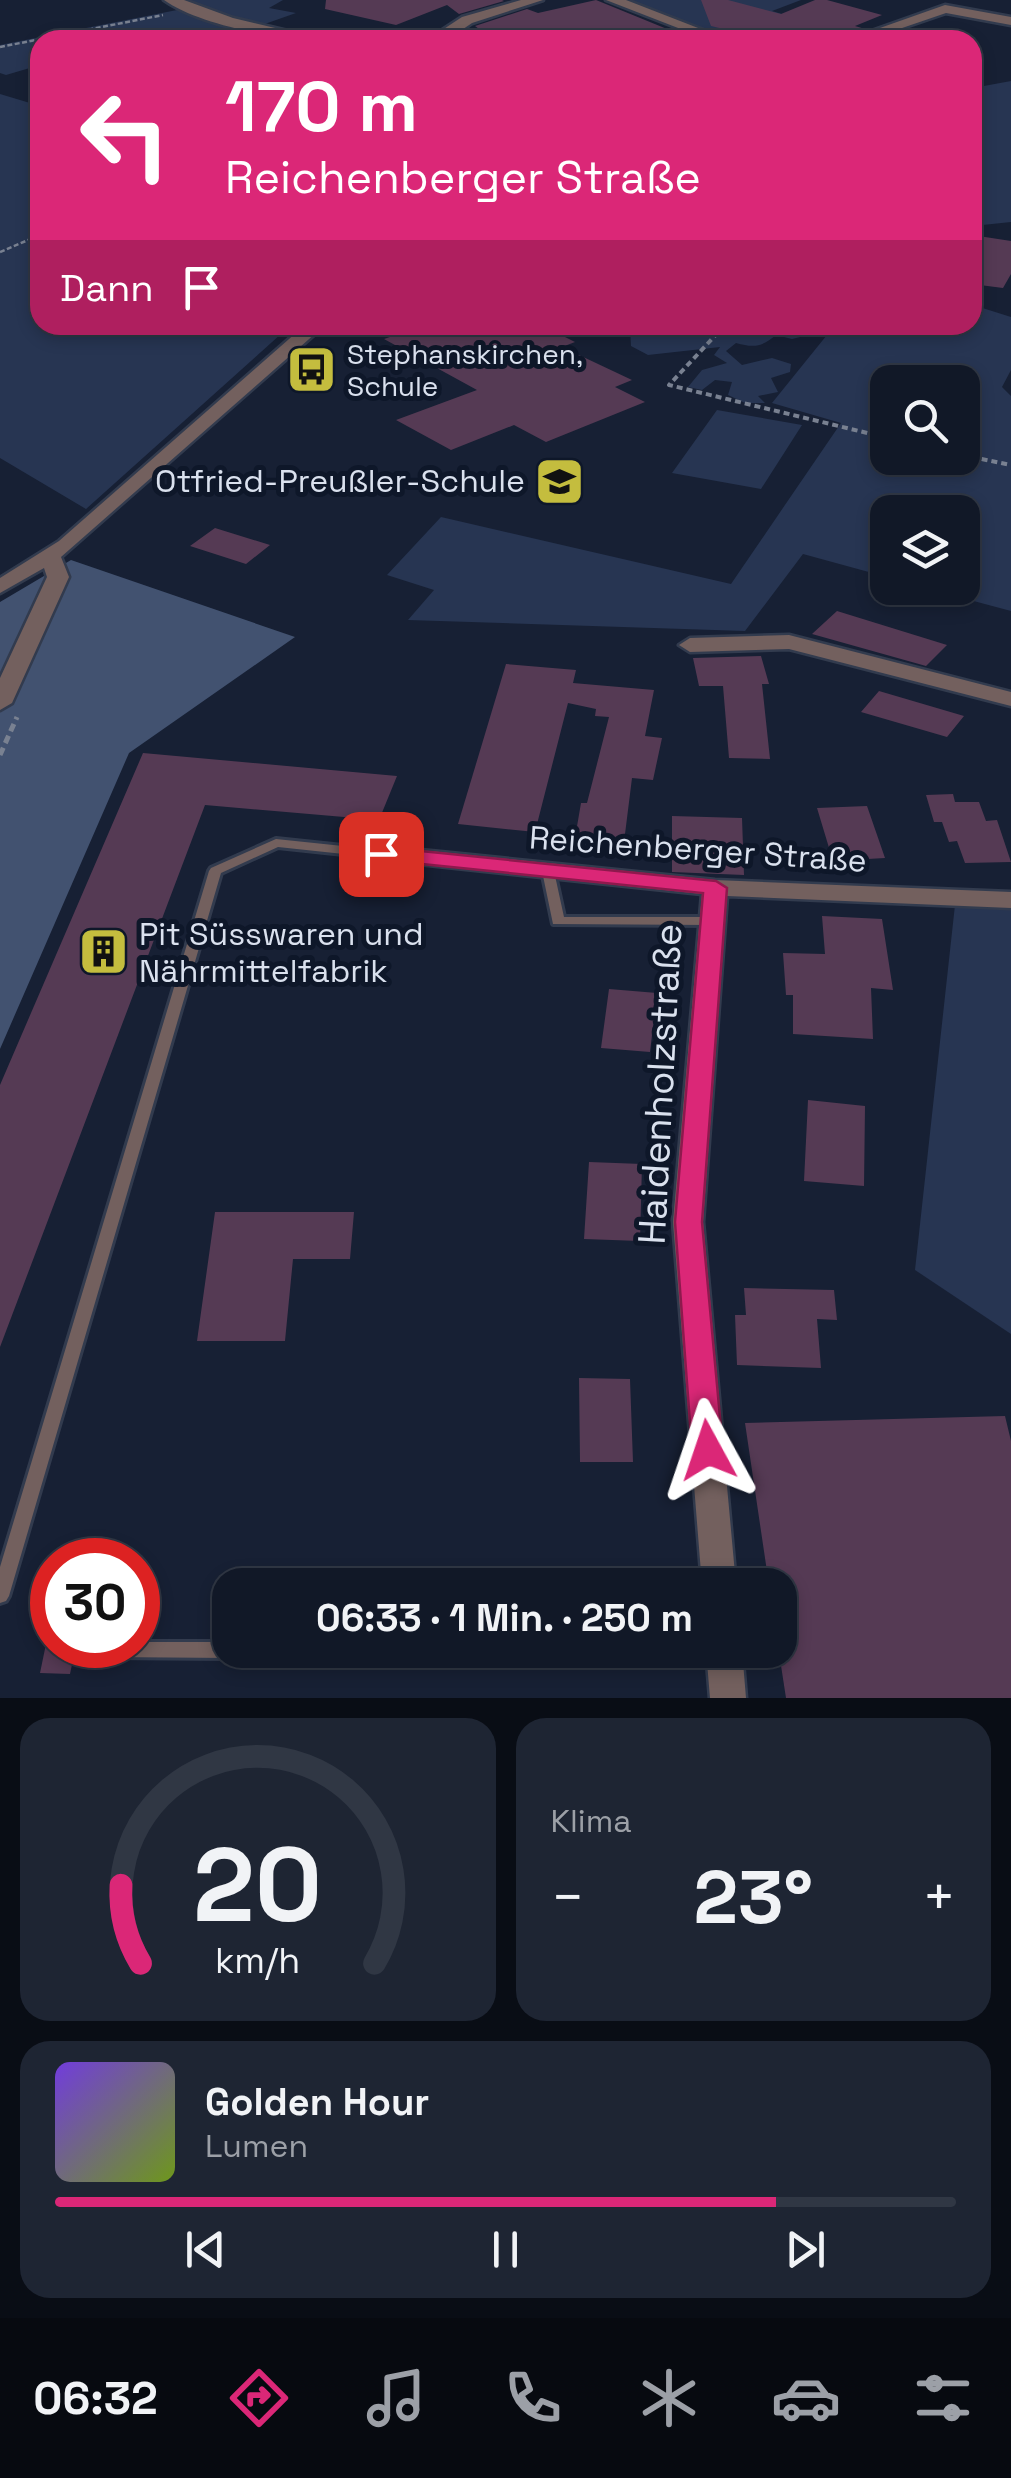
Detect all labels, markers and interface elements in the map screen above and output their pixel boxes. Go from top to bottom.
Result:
text: 170 m [225,62,418,151]
icon: left [60,70,190,200]
text: Reichenberger Straße [225,149,701,206]
icon: arrive [174,260,229,315]
text: Dann [60,264,154,312]
place label: Stephanskirchen, Schule [347,336,583,404]
bus stop icon: Stephanskirchen, Schule [286,344,338,396]
map controls [870,365,980,605]
button: search [870,365,980,475]
school or university icon: Otfried-Preußler-Schule [534,455,586,507]
place label: Otfried-Preußler-Schule [155,461,525,501]
button: layers [870,495,980,605]
pin [339,812,424,897]
street label: Reichenberger Straße [528,817,868,881]
icon: arrive [354,827,409,882]
place label: Pit Süsswaren und Nährmittelfabrik [139,914,424,991]
street label: Haidenholzstraße [628,922,692,1246]
building icon: Pit Süsswaren und Nährmittelfabrik [78,926,130,978]
position arrow [656,1398,760,1502]
speed limit sign: 30 [30,1538,160,1668]
text: 06:33 · 1 Min. · 250 m [316,1594,693,1642]
text: Klima [551,1801,632,1841]
text: 20 [193,1819,322,1951]
text: 23° [693,1849,813,1945]
text: − [551,1862,585,1932]
text: + [922,1862,956,1932]
text: km/h [215,1938,300,1983]
text: Golden Hour [205,2078,429,2126]
text: Lumen [205,2126,308,2166]
icon: previous [178,2222,233,2277]
icon: pause [478,2222,533,2277]
icon: next [778,2222,833,2277]
icon: directions [224,2363,294,2433]
icon: music [361,2363,431,2433]
icon: phone [498,2363,568,2433]
icon: climate [634,2363,704,2433]
icon: car [771,2363,841,2433]
icon: filters [908,2363,978,2433]
text: 06:32 [33,2370,158,2427]

